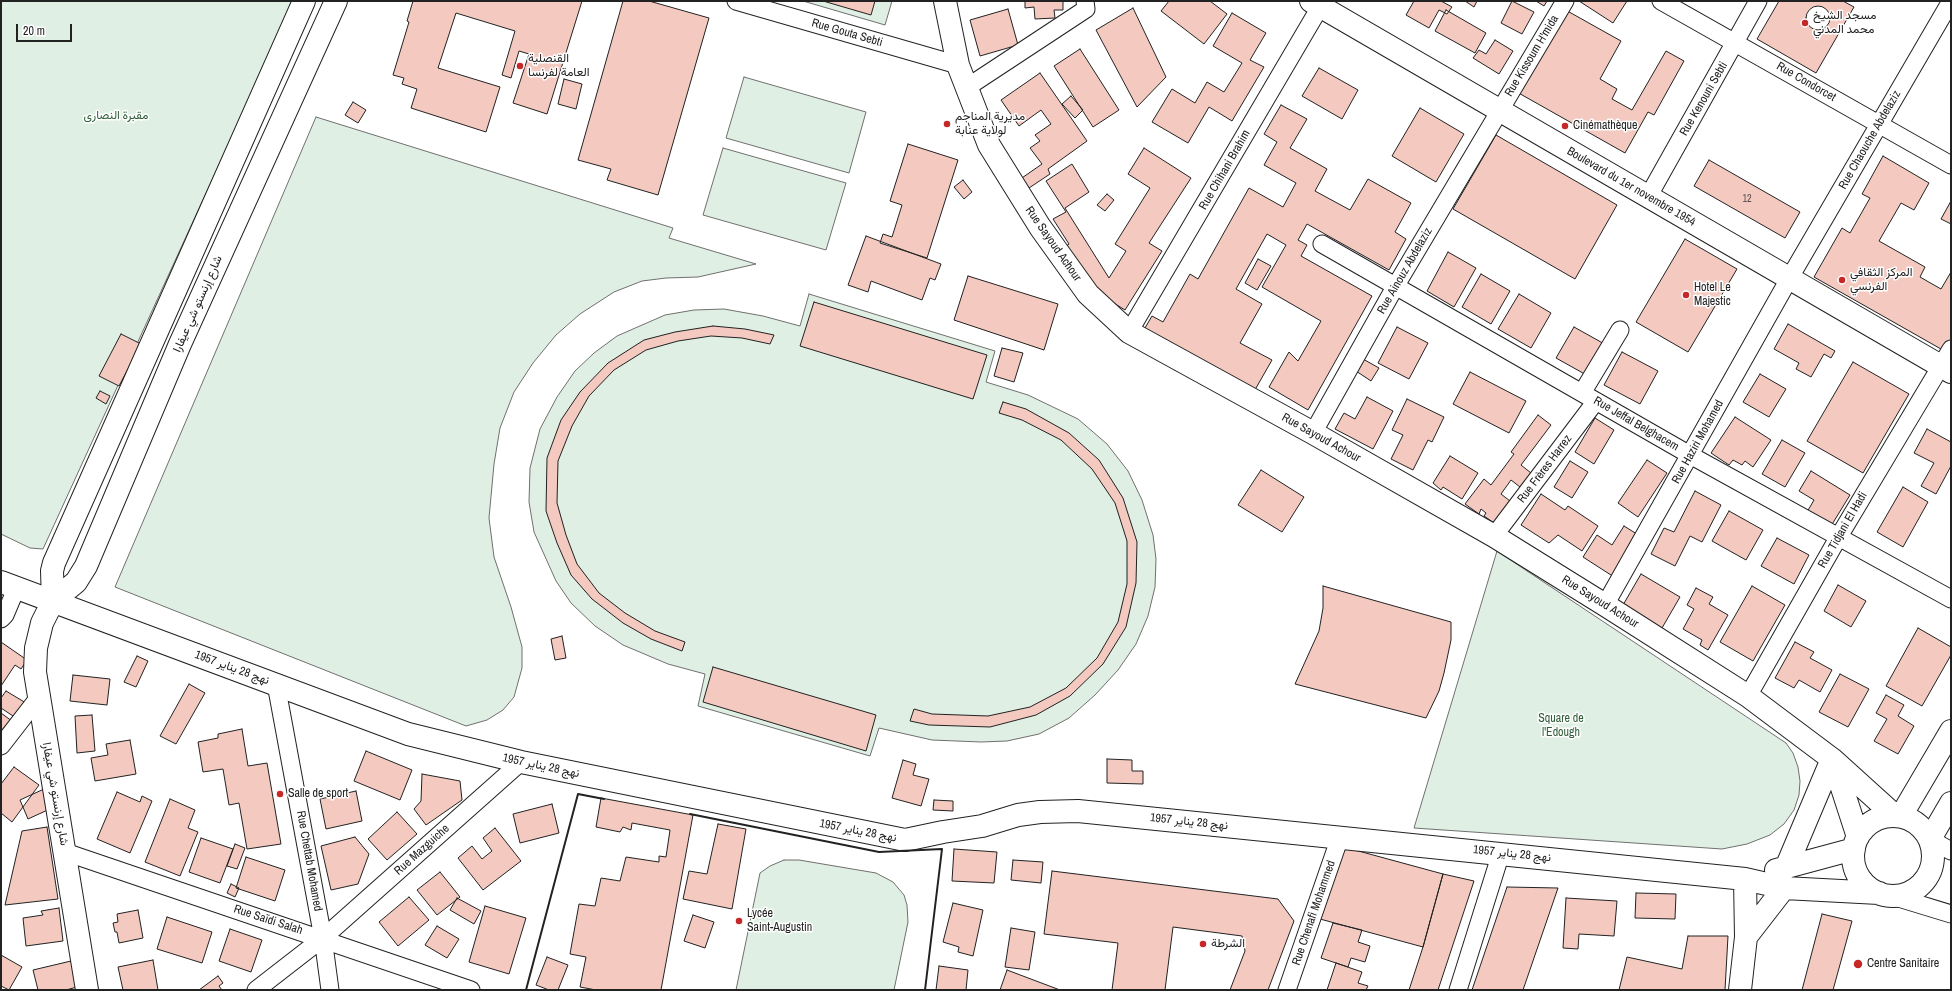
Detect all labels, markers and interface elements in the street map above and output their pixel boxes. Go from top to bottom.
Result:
place label: مسجد الشيخ محمد المدني [1813,9,1876,37]
street label: Rue Kissoum H'mida [1502,13,1562,99]
scale bar [18,16,74,42]
street label: Rue Gouta Sebti [810,16,884,50]
marker: مسجد الشيخ محمد المدني [1800,18,1810,28]
text: 20 m [23,23,45,39]
place label: القنصلية العامة لفرنسا [528,52,590,80]
street label: Rue Kenouni Sebti [1677,59,1731,139]
street label: Rue Condorcet [1774,59,1838,105]
marker: القنصلية العامة لفرنسا [515,61,525,71]
street label: Rue Chaouche Abdelaziz [1836,88,1904,192]
park label: مقبرة النصارى [84,109,148,123]
place label: مديرية المناجم لولاية عنابة [955,110,1025,138]
marker: مديرية المناجم لولاية عنابة [942,119,952,129]
place label: Cinémathèque [1573,119,1638,133]
marker: Cinémathèque [1560,121,1570,131]
street label: Rue Chihani Brahim [1196,128,1254,212]
street label: Boulevard du 1er novembre 1954 [1564,144,1698,230]
house number: 12 [1742,193,1752,205]
street label: Rue Sayoud Achour [1022,204,1084,284]
street label: Rue Ainouz Abdelaziz [1374,225,1436,317]
street label: شارع إرنستو شي عيفارا [170,253,226,355]
place label: المركز الثقافي الفرنسي [1850,266,1913,294]
marker: المركز الثقافي الفرنسي [1837,275,1847,285]
place label: Hotel Le Majestic [1694,281,1731,309]
marker: Hotel Le Majestic [1681,290,1691,300]
street label: Rue Jeffal Belghacem [1591,394,1681,454]
street label: Rue Haziri Mohamed [1669,398,1727,486]
street label: Rue Sayoud Achour [1279,410,1363,466]
street label: Rue Frères Harrez [1515,432,1575,506]
street label: Rue Tidjani El Hadi [1815,489,1871,571]
street label: Rue Sayoud Achour [1559,573,1641,631]
street label: نهج 28 يناير 1957 [193,648,271,688]
park label: Square de l'Edough [1538,712,1584,740]
street label: شارع إرنستو شي عيفارا [39,741,71,847]
street label: نهج 28 يناير 1957 [501,751,581,781]
place label: Salle de sport [288,787,348,801]
marker: Salle de sport [275,789,285,799]
street label: Rue Chettab Mohamed [293,810,325,912]
street label: نهج 28 يناير 1957 [1149,811,1229,833]
street label: نهج 28 يناير 1957 [818,816,898,846]
street label: Rue Mazguiche [392,822,452,878]
street label: نهج 28 يناير 1957 [1472,843,1552,865]
street label: Rue Chenafi Mohammed [1289,859,1339,967]
street label: Rue Saïdi Salah [232,902,304,938]
place label: Lycée Saint-Augustin [747,907,812,935]
marker: Lycée Saint-Augustin [734,916,744,926]
place label: الشرطة [1211,937,1245,951]
marker: الشرطة [1198,939,1208,949]
place label: Centre Sanitaire [1867,957,1939,971]
marker: Centre Sanitaire [1852,958,1864,970]

